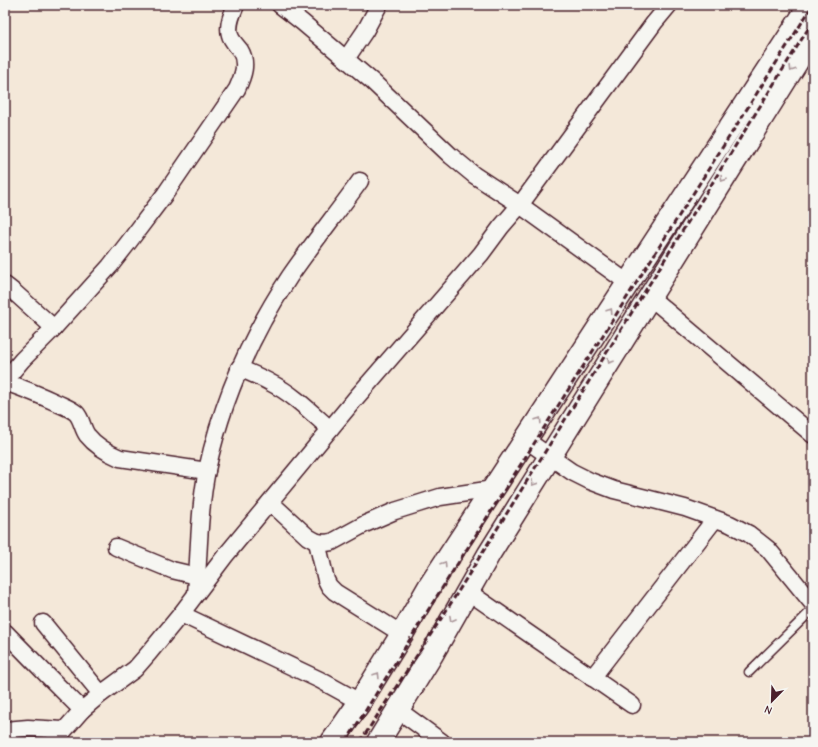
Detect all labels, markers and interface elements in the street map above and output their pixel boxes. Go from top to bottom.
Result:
one-way arrow [790,65,797,72]
one-way arrow [720,175,728,182]
one-way arrow [605,308,613,315]
one-way arrow [607,357,615,364]
one-way arrow [534,417,542,424]
one-way arrow [531,479,538,486]
one-way arrow [440,561,447,568]
one-way arrow [449,615,456,622]
one-way arrow [372,672,380,679]
north arrow [752,681,792,721]
text: N [762,702,774,717]

